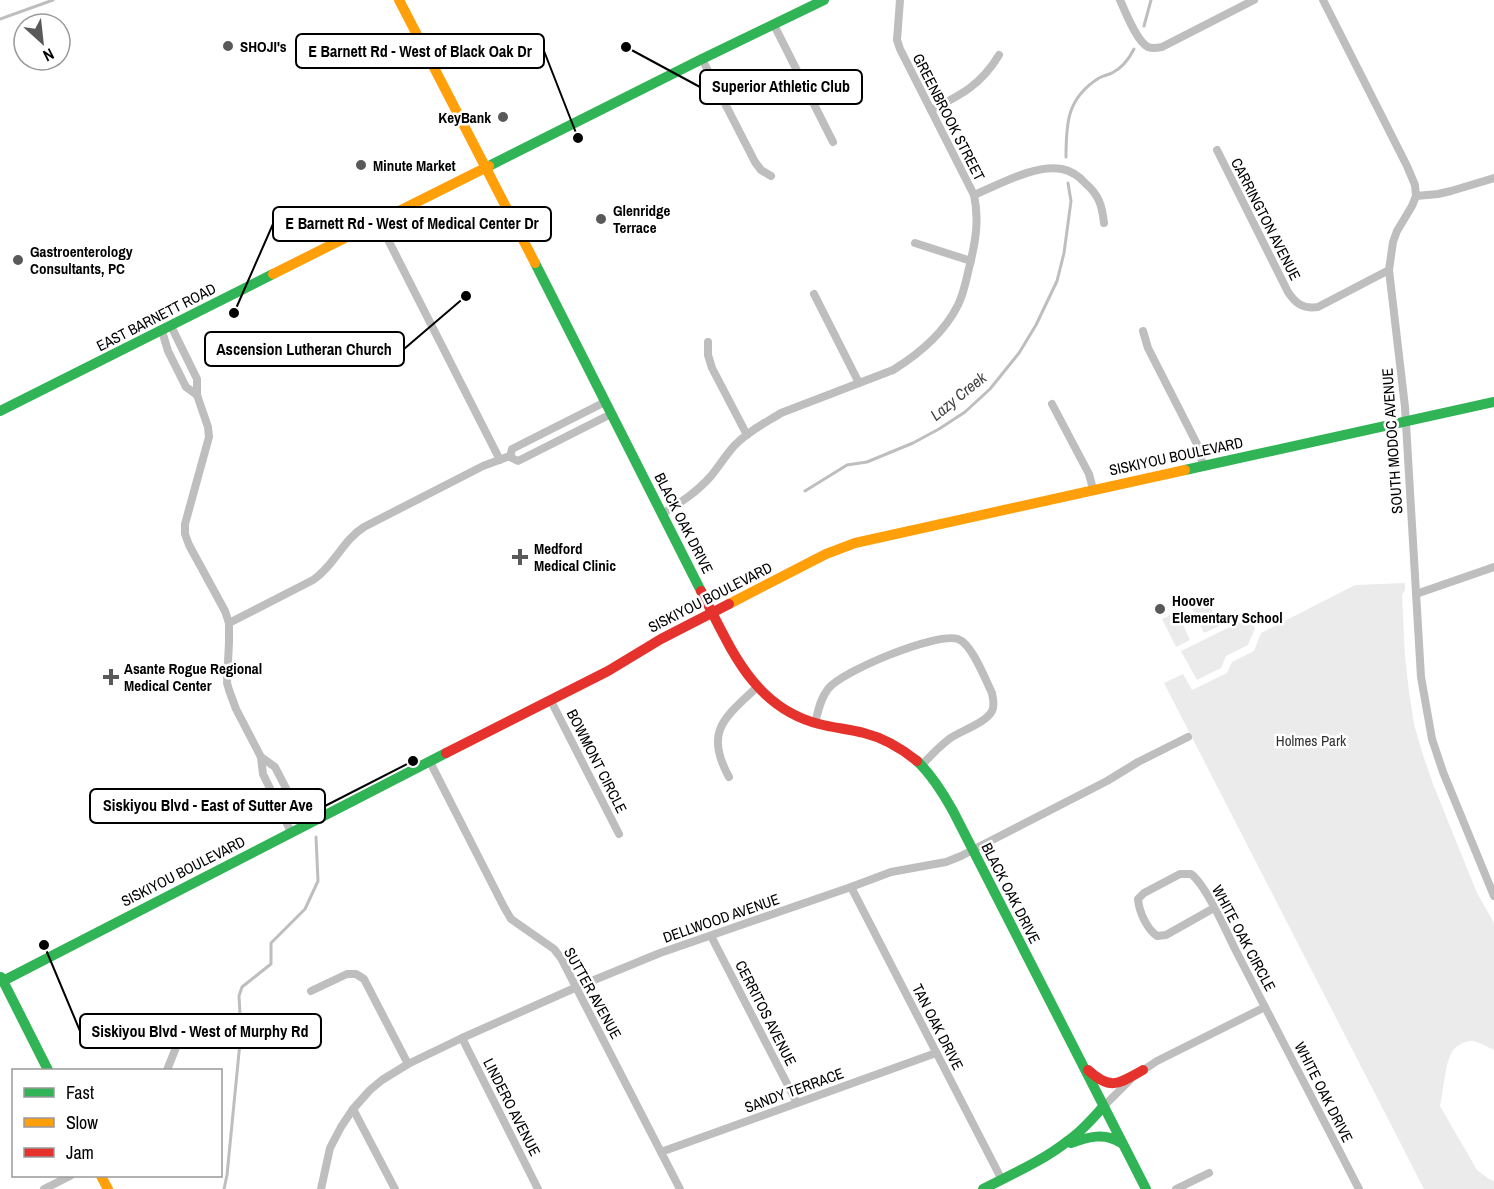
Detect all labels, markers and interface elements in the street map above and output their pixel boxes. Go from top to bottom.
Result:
north arrow [12,12,72,72]
callout: E Barnett Rd - West of Black Oak Dr [296,34,544,68]
place label: SHOJI's [240,36,287,57]
marker: SHOJI's [221,39,235,53]
text: E Barnett Rd - West of Black Oak Dr [308,40,533,62]
text: N [40,43,58,67]
street label: GREENBROOK STREET [908,50,990,185]
callout: Superior Athletic Club [700,70,862,104]
text: Superior Athletic Club [712,75,850,97]
place label: KeyBank [438,107,491,128]
marker: KeyBank [496,110,510,124]
street label: CARRINGTON AVENUE [1226,154,1306,284]
place label: Minute Market [373,155,456,176]
marker: Minute Market [354,158,368,172]
place label: Glenridge Terrace [613,200,671,238]
callout: E Barnett Rd - West of Medical Center Dr [273,207,551,241]
text: E Barnett Rd - West of Medical Center Dr [285,212,540,234]
marker: Glenridge Terrace [594,212,608,226]
place label: Gastroenterology Consultants, PC [30,241,133,279]
marker: Gastroenterology Consultants, PC [11,253,25,267]
street label: EAST BARNETT ROAD [93,278,219,356]
callout: Ascension Lutheran Church [205,332,404,366]
text: Ascension Lutheran Church [216,338,392,360]
water label: Lazy Creek [925,366,991,425]
street label: SOUTH MODOC AVENUE [1376,367,1408,515]
street label: SISKIYOU BOULEVARD [1107,432,1245,480]
street label: BLACK OAK DRIVE [650,469,718,577]
place label: Medford Medical Clinic [534,538,616,576]
marker: Medford Medical Clinic [511,548,529,566]
street label: SISKIYOU BOULEVARD [644,557,776,637]
place label: Hoover Elementary School [1172,590,1283,628]
marker: Hoover Elementary School [1153,602,1167,616]
place label: Asante Rogue Regional Medical Center [124,658,262,696]
marker: Asante Rogue Regional Medical Center [102,668,120,686]
street label: BOWMONT CIRCLE [562,705,632,817]
park label: Holmes Park [1276,730,1347,751]
callout: Siskiyou Blvd - East of Sutter Ave [90,789,325,823]
text: Siskiyou Blvd - East of Sutter Ave [103,794,313,816]
street label: SISKIYOU BOULEVARD [117,831,249,911]
street label: BLACK OAK DRIVE [977,839,1045,947]
street label: WHITE OAK CIRCLE [1207,881,1281,995]
street label: DELLWOOD AVENUE [660,888,782,948]
street label: SUTTER AVENUE [559,943,627,1043]
street label: CERRITOS AVENUE [730,957,802,1069]
street label: TAN OAK DRIVE [907,980,969,1074]
callout: Siskiyou Blvd - West of Murphy Rd [80,1014,321,1048]
text: Siskiyou Blvd - West of Murphy Rd [91,1020,309,1042]
street label: WHITE OAK DRIVE [1290,1038,1358,1146]
street label: LINDERO AVENUE [478,1055,546,1159]
street label: SANDY TERRACE [741,1062,847,1118]
legend [12,1069,222,1177]
text: Fast [66,1080,94,1105]
text: Slow [66,1110,98,1135]
text: Jam [66,1140,94,1165]

